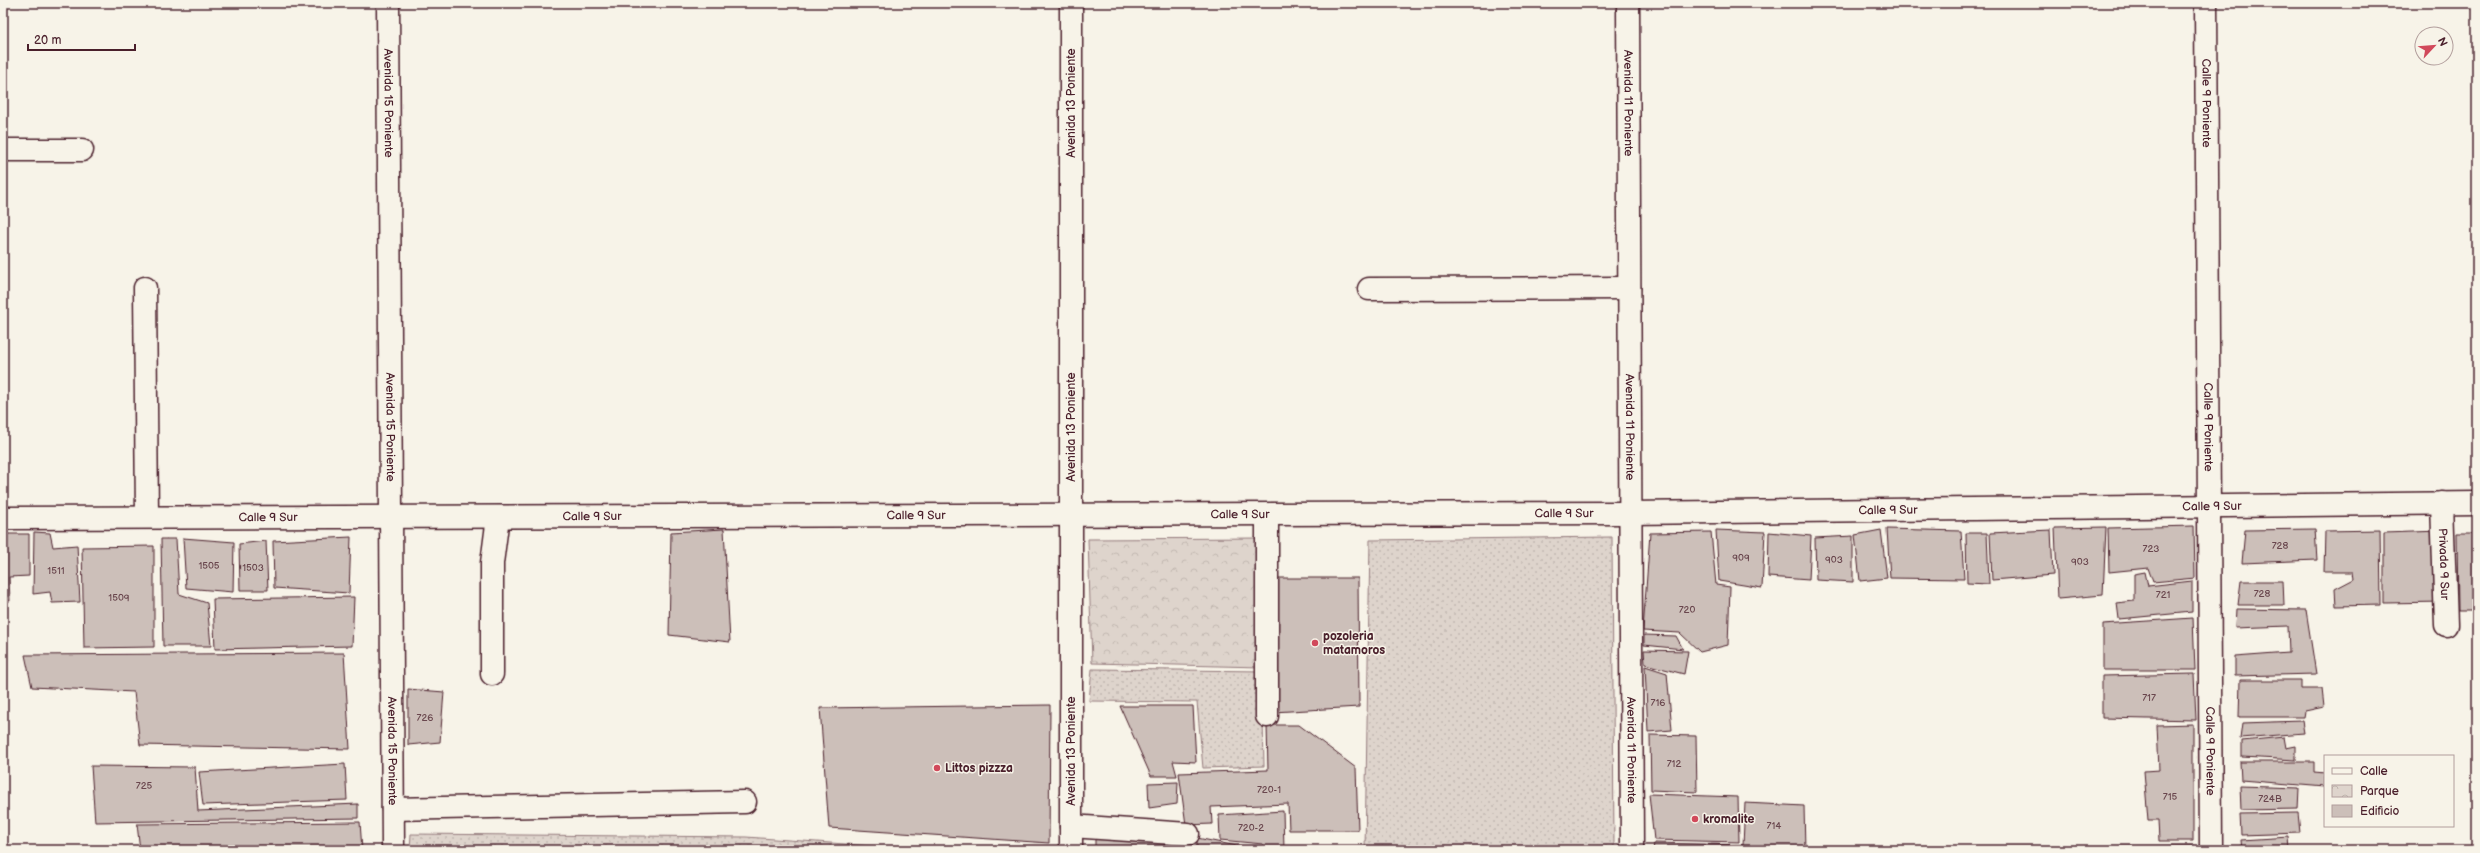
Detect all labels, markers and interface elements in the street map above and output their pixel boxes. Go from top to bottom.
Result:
scale bar [28,26,135,52]
north arrow [2414,26,2454,66]
text: 20 m [34,33,61,48]
text: N [2435,35,2450,48]
street label: Avenida 15 Poniente [380,48,396,158]
street label: Avenida 13 Poniente [1064,48,1079,158]
street label: Avenida 11 Poniente [1620,50,1636,156]
street label: Calle 9 Poniente [2198,58,2214,148]
street label: Avenida 15 Poniente [382,372,398,482]
street label: Avenida 13 Poniente [1064,372,1079,482]
street label: Avenida 11 Poniente [1622,374,1637,480]
street label: Calle 9 Poniente [2200,382,2216,472]
street label: Calle 9 Sur [2182,499,2242,514]
street label: Calle 9 Sur [1858,503,1918,518]
street label: Calle 9 Sur [1534,506,1594,521]
street label: Calle 9 Sur [1210,507,1270,522]
street label: Calle 9 Sur [886,508,946,523]
street label: Calle 9 Sur [562,509,622,524]
street label: Calle 9 Sur [238,510,298,525]
street label: Privada 9 Sur [2435,528,2452,601]
house number: 728 [2272,540,2288,552]
house number: 723 [2143,543,2159,555]
house number: 909 [1732,552,1750,564]
house number: 903 [1825,554,1843,566]
house number: 903 [2071,556,2089,568]
house number: 1505 [198,560,220,572]
house number: 1503 [242,562,264,574]
house number: 1511 [47,565,65,577]
house number: 728 [2254,588,2270,600]
house number: 721 [2156,589,2170,601]
house number: 1509 [108,592,130,604]
house number: 720 [1679,604,1695,616]
place label: pozoleria matamoros [1323,629,1385,658]
marker: pozoleria matamoros [1310,638,1320,648]
house number: 717 [2142,692,2156,704]
street label: Avenida 15 Poniente [384,696,400,806]
street label: Avenida 13 Poniente [1064,696,1079,806]
street label: Avenida 11 Poniente [1623,697,1639,803]
house number: 716 [1651,697,1665,709]
street label: Calle 9 Poniente [2202,706,2218,796]
house number: 726 [417,712,433,724]
legend [2324,755,2454,827]
house number: 712 [1667,758,1681,770]
place label: Littos pizzza [945,761,1013,776]
marker: Littos pizzza [932,763,942,773]
text: Calle [2360,764,2388,779]
house number: 725 [136,780,153,792]
house number: 720-1 [1257,784,1281,796]
text: Parque [2360,784,2399,799]
house number: 715 [2163,791,2178,803]
house number: 724B [2258,793,2282,805]
text: Edificio [2360,804,2400,819]
place label: kromalite [1703,812,1755,827]
marker: kromalite [1690,814,1700,824]
house number: 714 [1767,820,1781,832]
house number: 720-2 [1238,822,1264,834]

